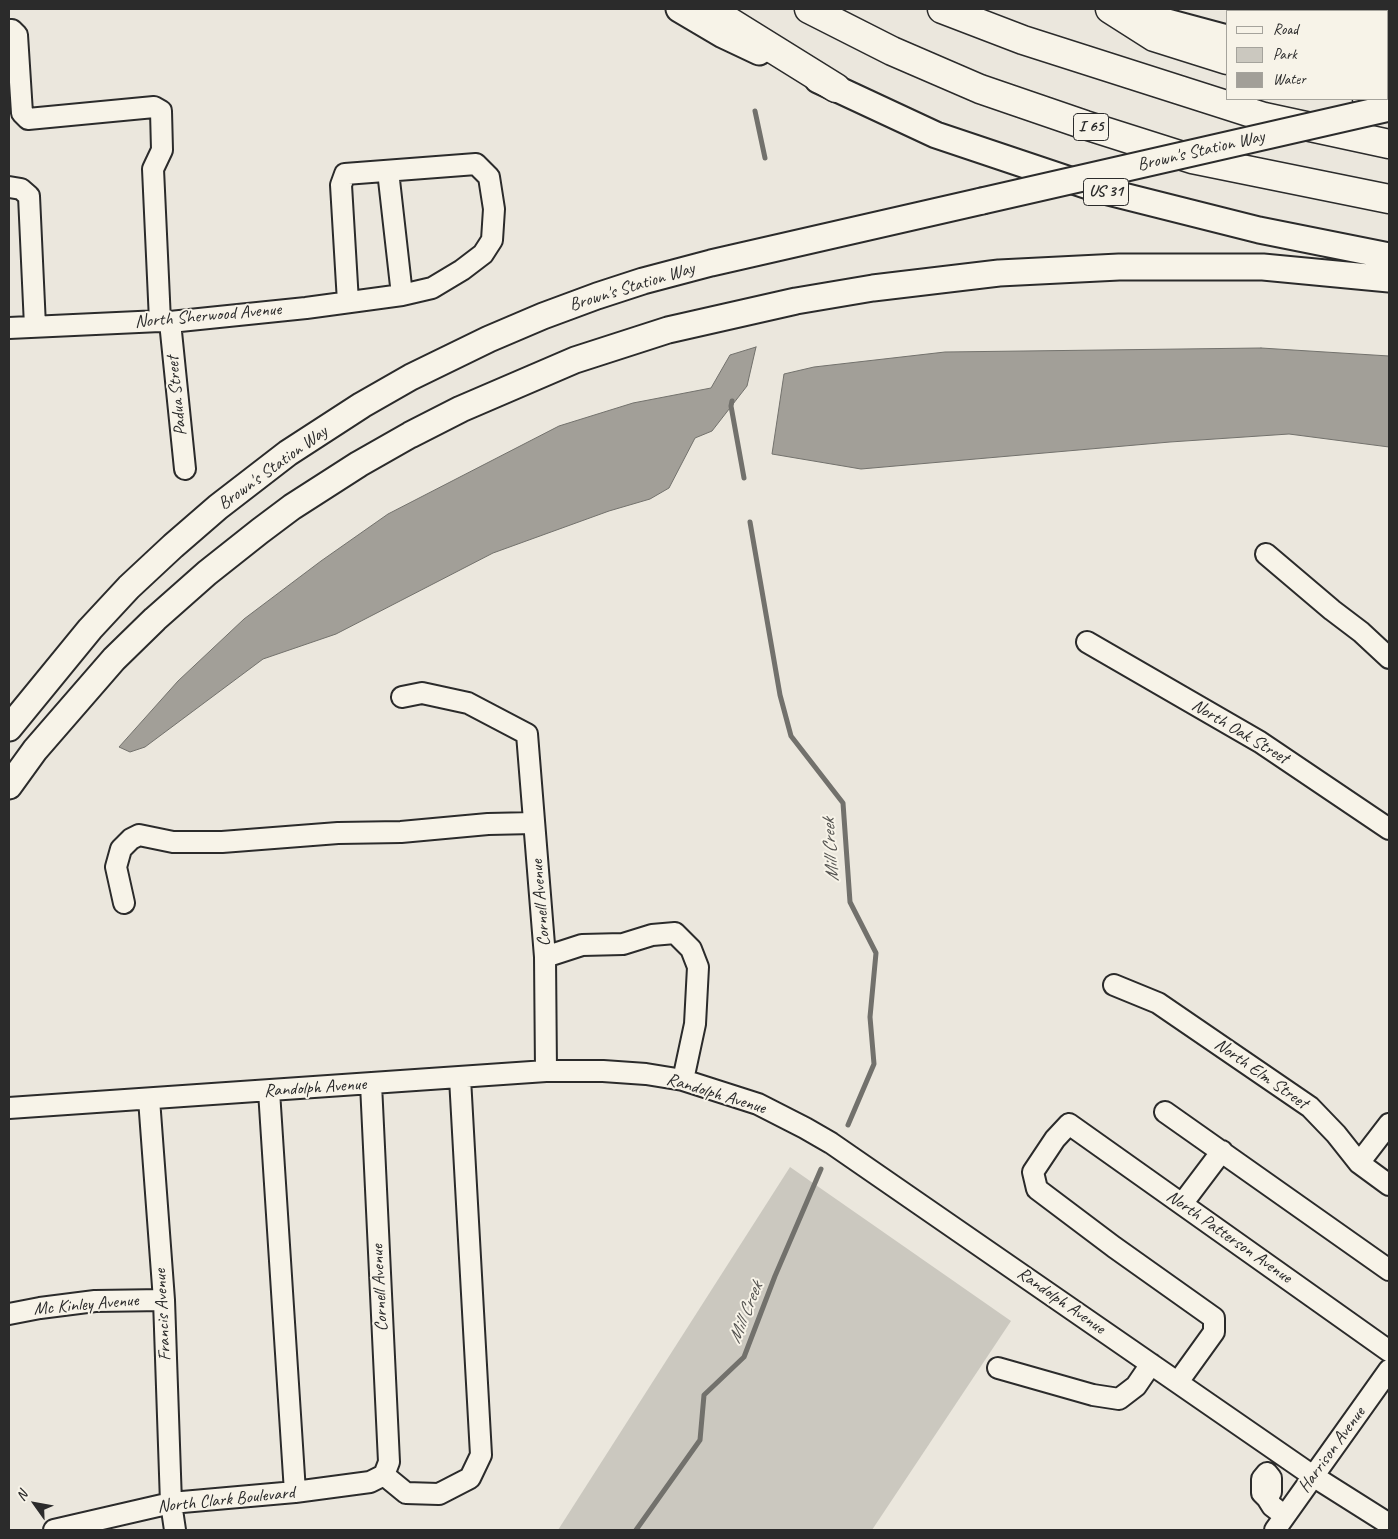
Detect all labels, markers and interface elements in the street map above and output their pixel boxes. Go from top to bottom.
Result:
legend [1226,10,1388,100]
text: Road [1273,20,1298,39]
text: Park [1273,45,1297,64]
text: Water [1273,70,1306,89]
road number: I 65 [1074,114,1108,140]
street label: Brown's Station Way [1135,126,1267,176]
road number: US 31 [1084,178,1128,206]
street label: Brown's Station Way [567,258,697,316]
street label: North Sherwood Avenue [134,299,282,333]
street label: Padua Street [162,355,192,437]
street label: Brown's Station Way [214,421,332,515]
street label: North Oak Street [1188,695,1292,769]
water label: Mill Creek [817,818,845,882]
street label: Cornell Avenue [526,859,556,947]
street label: North Elm Street [1210,1034,1312,1114]
street label: Randolph Avenue [664,1069,768,1119]
street label: Randolph Avenue [263,1074,367,1102]
street label: North Patterson Avenue [1162,1186,1296,1288]
street label: Cornell Avenue [367,1244,393,1332]
street label: Randolph Avenue [1013,1263,1109,1339]
street label: Francis Avenue [150,1268,176,1362]
water label: Mill Creek [724,1279,768,1347]
street label: Mc Kinley Avenue [33,1290,139,1320]
street label: Harrison Avenue [1294,1403,1370,1497]
north arrow [10,1479,60,1529]
street label: North Clark Boulevard [156,1482,296,1518]
text: N [12,1488,31,1504]

